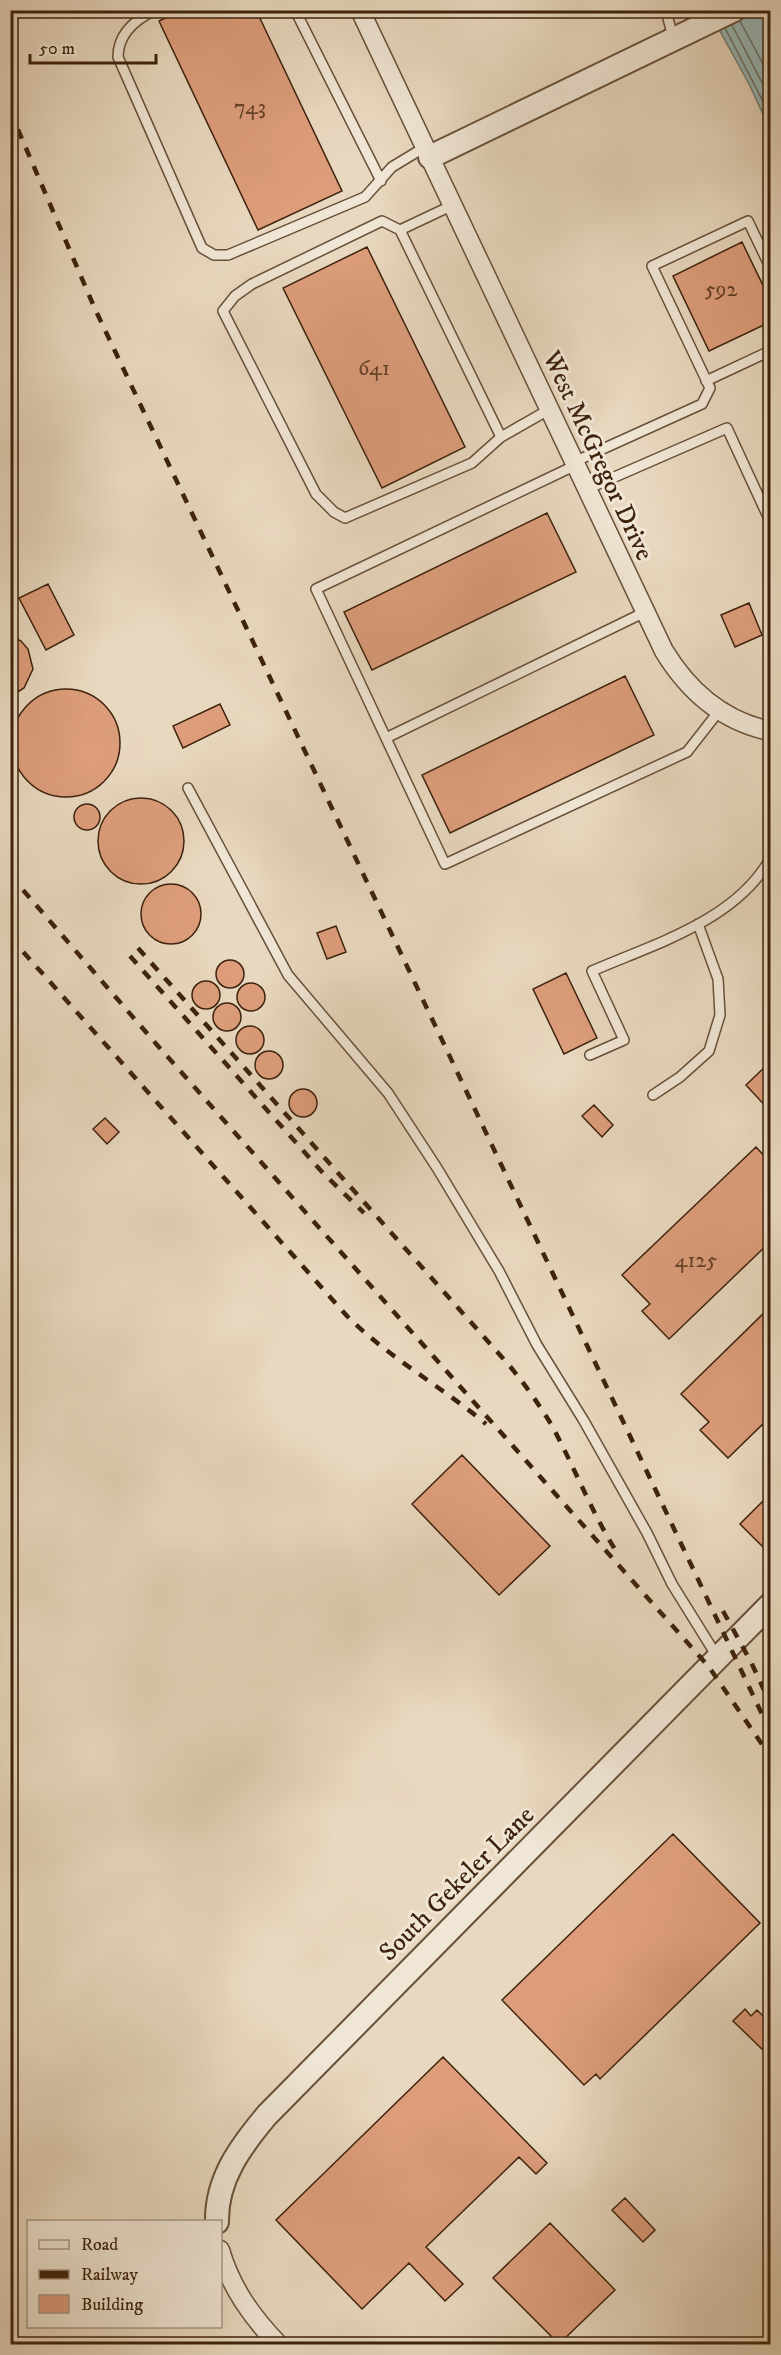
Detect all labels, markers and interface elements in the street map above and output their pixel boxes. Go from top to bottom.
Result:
scale bar [30,27,156,65]
text: 50 m [39,38,75,60]
house number: 743 [234,94,266,121]
house number: 592 [705,276,738,303]
street label: West McGregor Drive [534,345,661,566]
house number: 641 [358,355,390,382]
house number: 4125 [675,1247,717,1274]
street label: South Gekeler Lane [372,1799,542,1969]
legend [27,2220,222,2328]
text: Road [81,2234,118,2256]
text: Railway [81,2264,139,2286]
text: Building [81,2294,143,2316]

